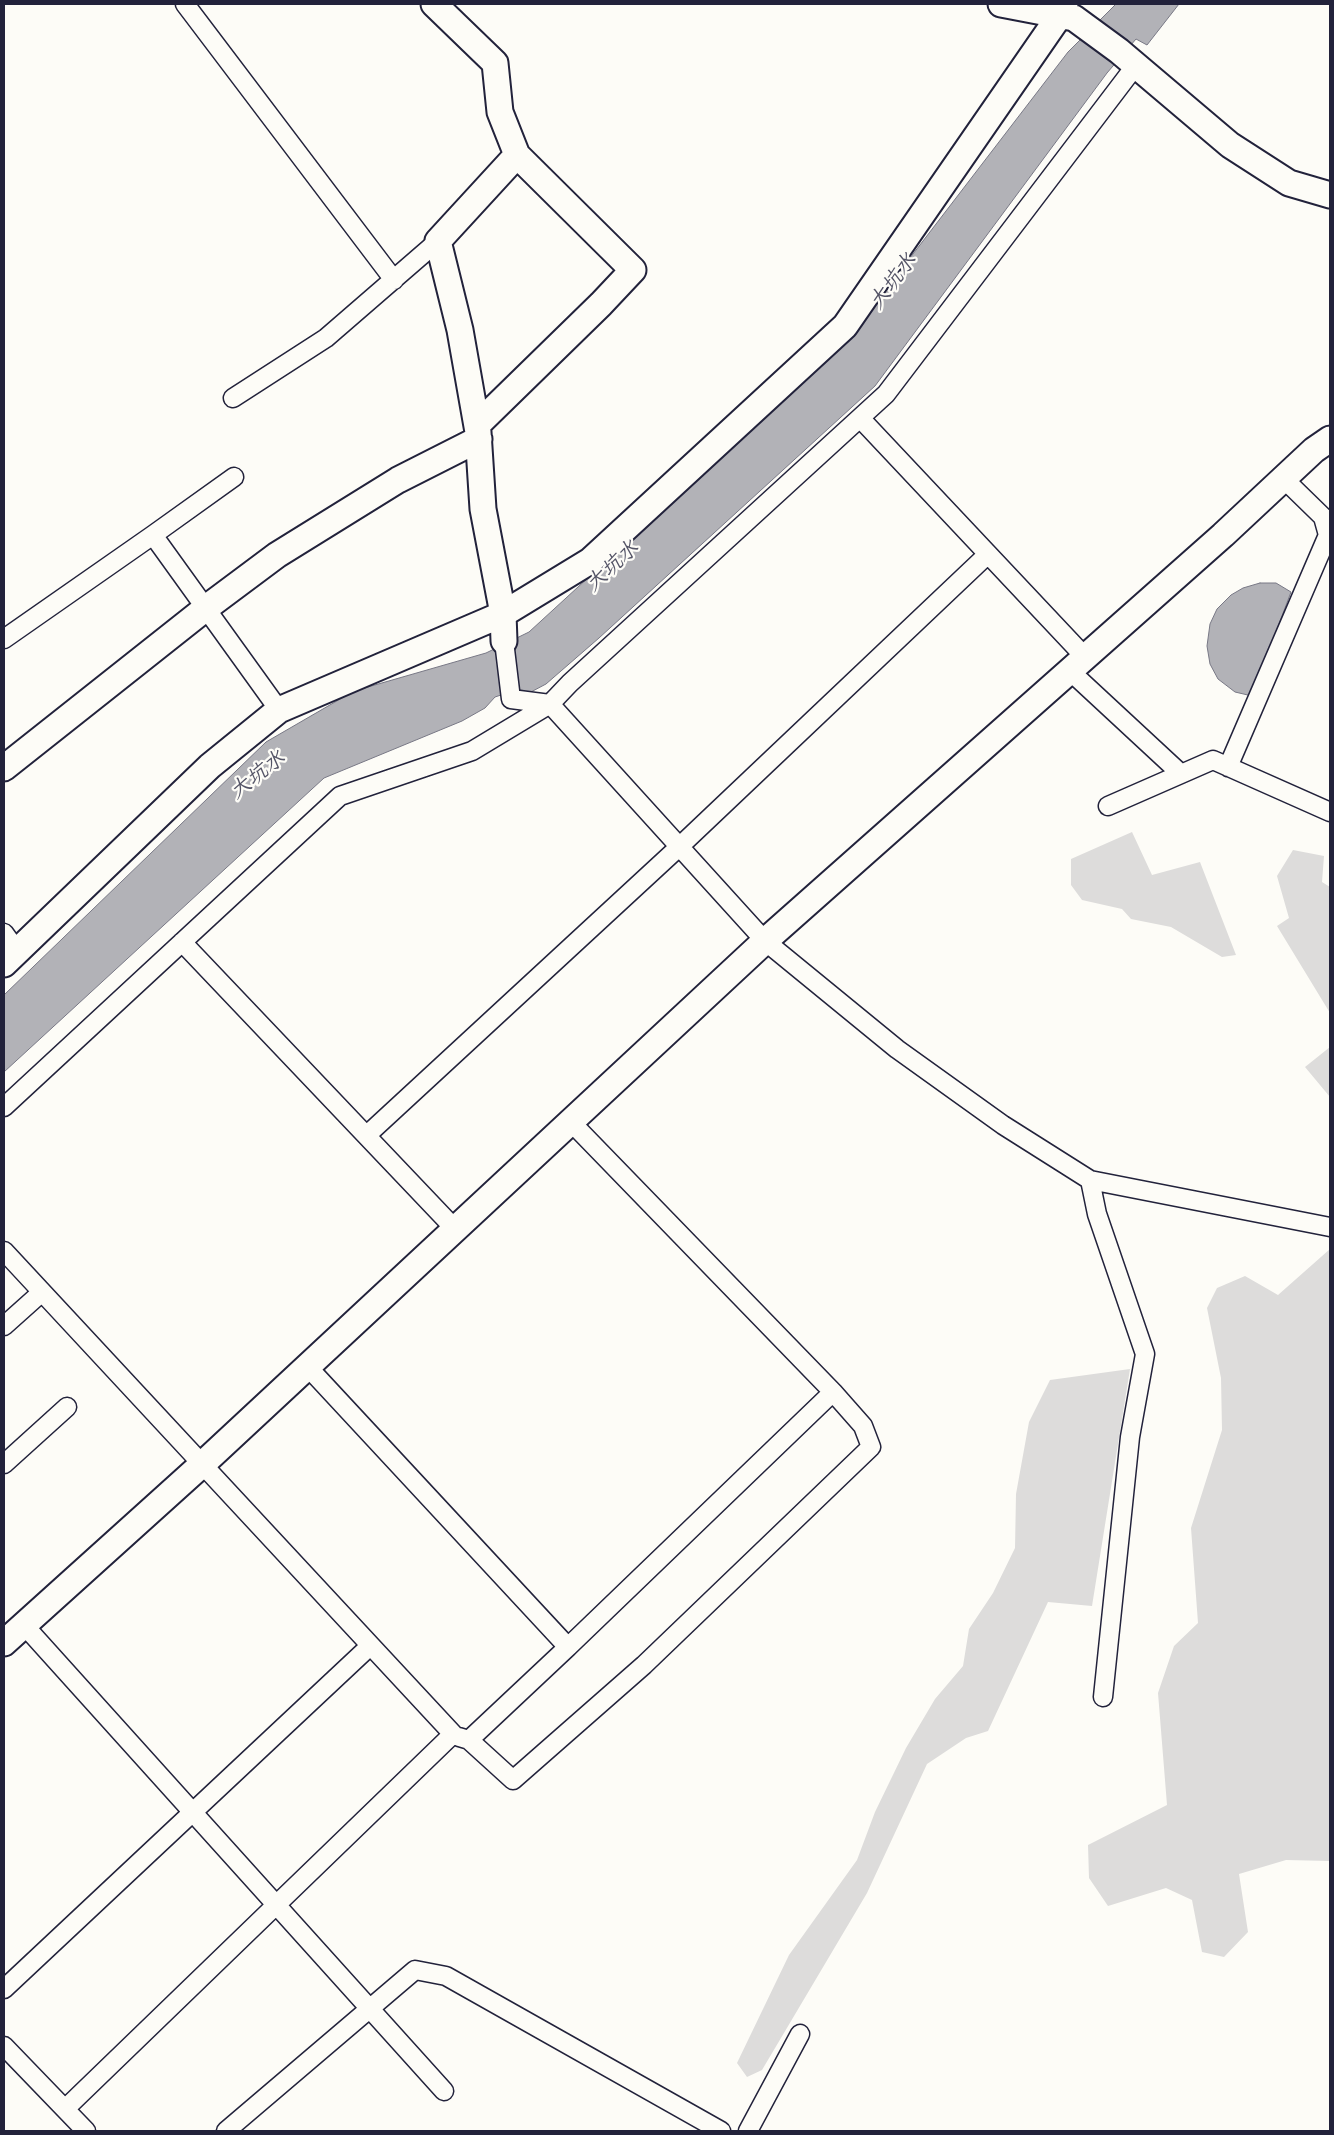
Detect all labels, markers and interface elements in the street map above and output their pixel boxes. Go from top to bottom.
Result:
water label: 大坑水 [866,250,924,316]
water label: 大坑水 [582,537,646,599]
water label: 大坑水 [226,748,292,806]

